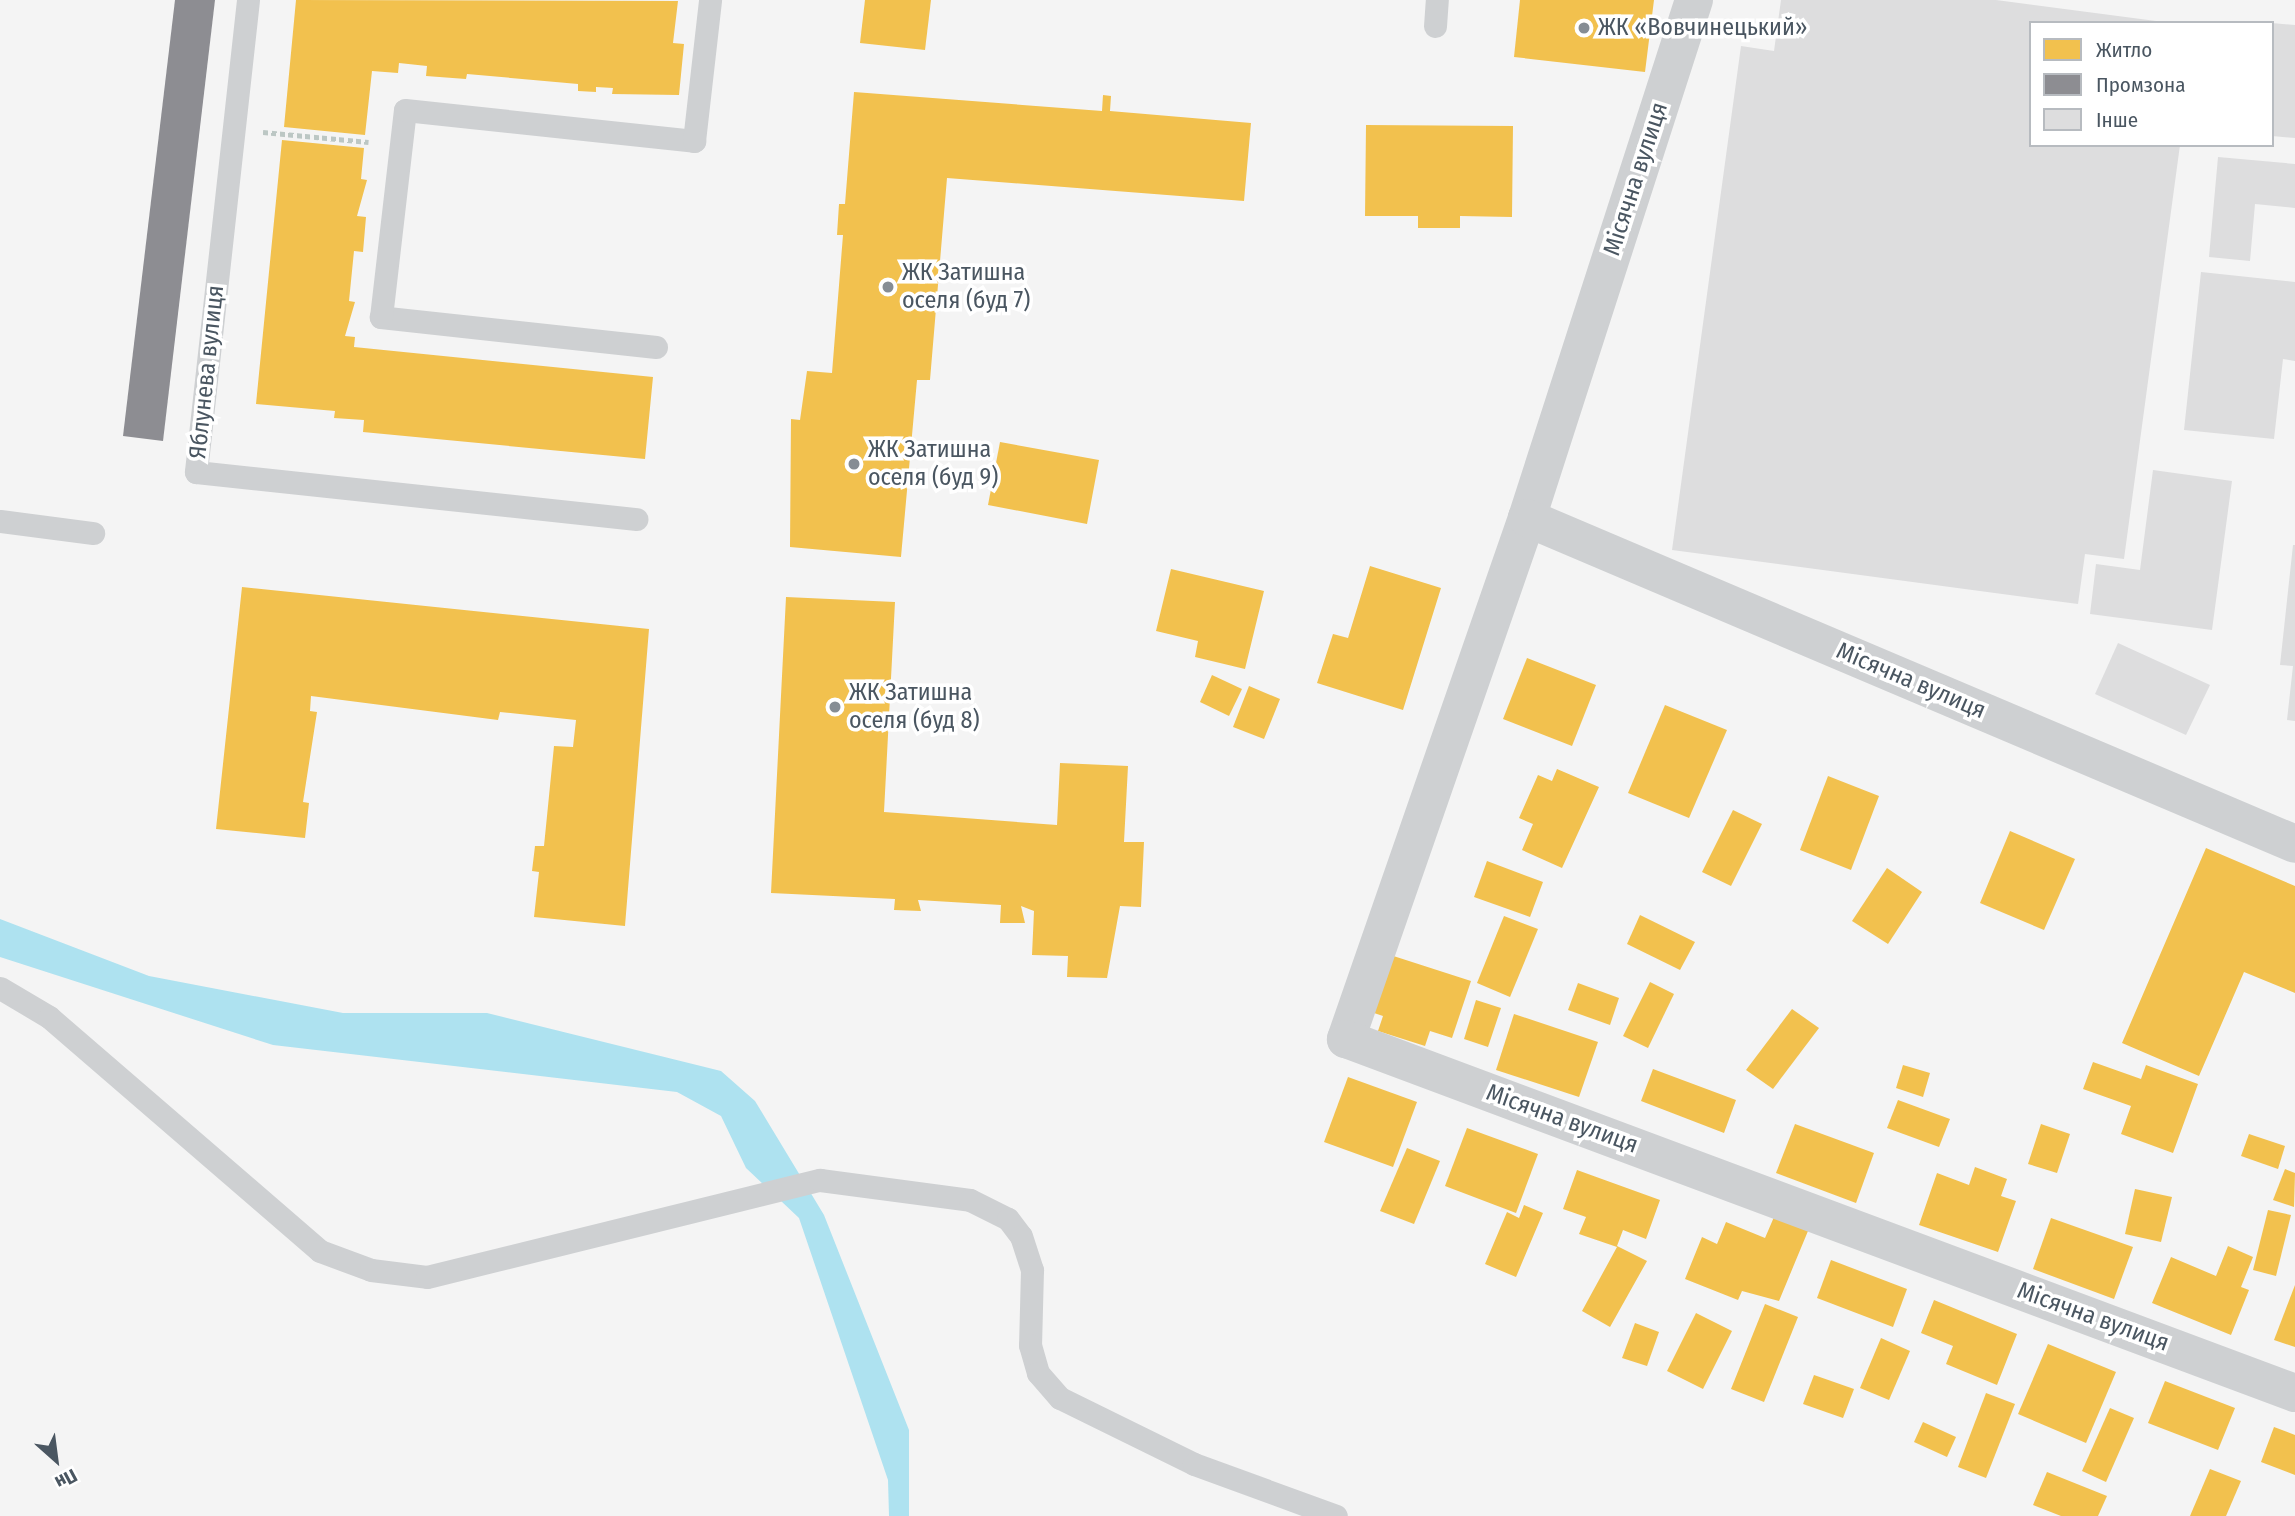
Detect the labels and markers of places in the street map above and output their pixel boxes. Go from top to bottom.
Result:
place label: ЖК «Вовчинецький» [1598,14,1808,42]
marker: ЖК «Вовчинецький» [1576,20,1592,36]
place label: ЖК Затишна оселя (буд 7) [902,259,1030,315]
marker: ЖК Затишна оселя (буд 7) [880,279,896,295]
place label: ЖК Затишна оселя (буд 9) [868,436,998,492]
marker: ЖК Затишна оселя (буд 9) [846,456,862,472]
place label: ЖК Затишна оселя (буд 8) [849,679,980,735]
marker: ЖК Затишна оселя (буд 8) [827,699,843,715]

